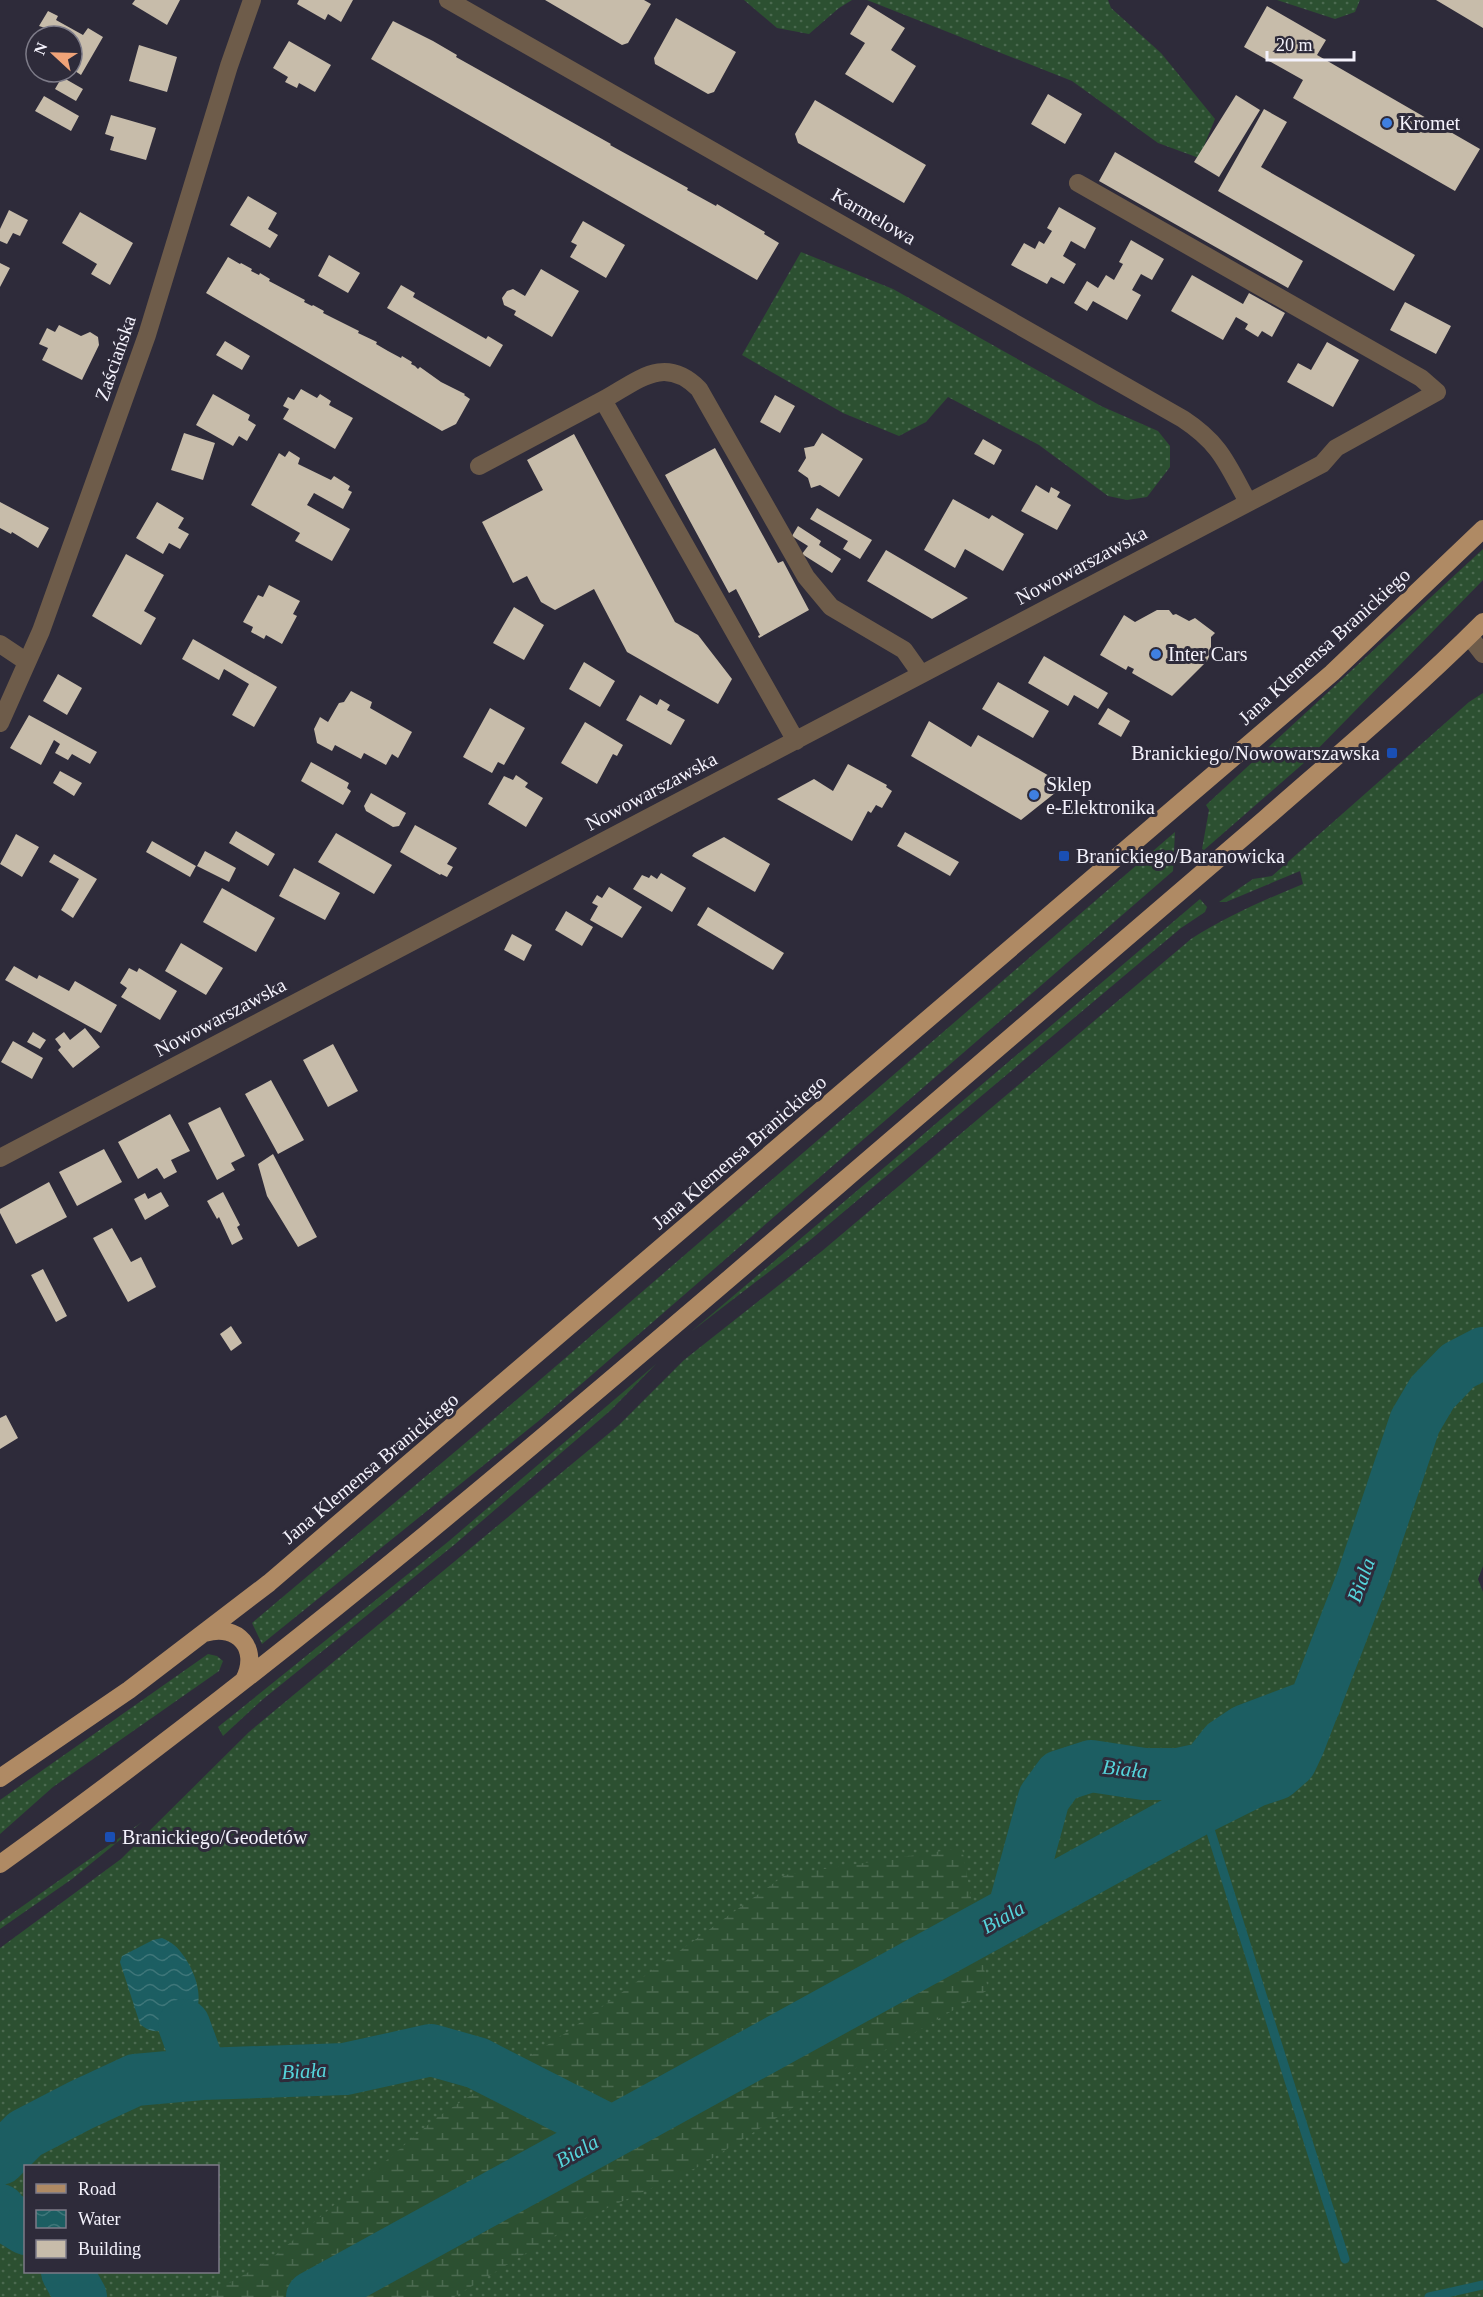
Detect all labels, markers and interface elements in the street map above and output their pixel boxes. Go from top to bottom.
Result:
north arrow [24,24,84,84]
scale bar [1267,24,1354,62]
text: 20 m [1276,35,1313,55]
text: N [31,40,51,57]
place label: Kromet [1399,112,1461,134]
marker: Kromet [1380,116,1394,130]
street label: Karmelowa [828,183,920,249]
street label: Zaściańska [90,312,140,404]
street label: Nowowarszawska [1012,521,1151,609]
street label: Jana Klemensa Branickiego [1234,563,1415,730]
place label: Inter Cars [1168,643,1248,665]
marker: Inter Cars [1149,647,1163,661]
place label: Branickiego/Nowowarszawska [1131,742,1380,765]
marker: Branickiego/Nowowarszawska [1385,746,1399,760]
street label: Nowowarszawska [582,747,721,835]
place label: Sklep e-Elektronika [1046,773,1155,818]
marker: Sklep e-Elektronika [1027,788,1041,802]
place label: Branickiego/Baranowicka [1076,845,1285,868]
marker: Branickiego/Baranowicka [1057,849,1071,863]
street label: Nowowarszawska [151,973,290,1061]
street label: Jana Klemensa Branickiego [648,1070,831,1234]
street label: Jana Klemensa Branickiego [277,1388,463,1549]
water label: Biala [1342,1555,1380,1605]
water label: Biała [1101,1755,1149,1783]
place label: Branickiego/Geodetów [122,1826,308,1849]
marker: Branickiego/Geodetów [103,1830,117,1844]
water label: Biala [977,1895,1029,1939]
water label: Biała [281,2058,327,2084]
water label: Biala [551,2129,603,2173]
legend [24,2165,219,2273]
text: Road [78,2179,116,2199]
text: Water [78,2209,121,2229]
text: Building [78,2239,141,2259]

